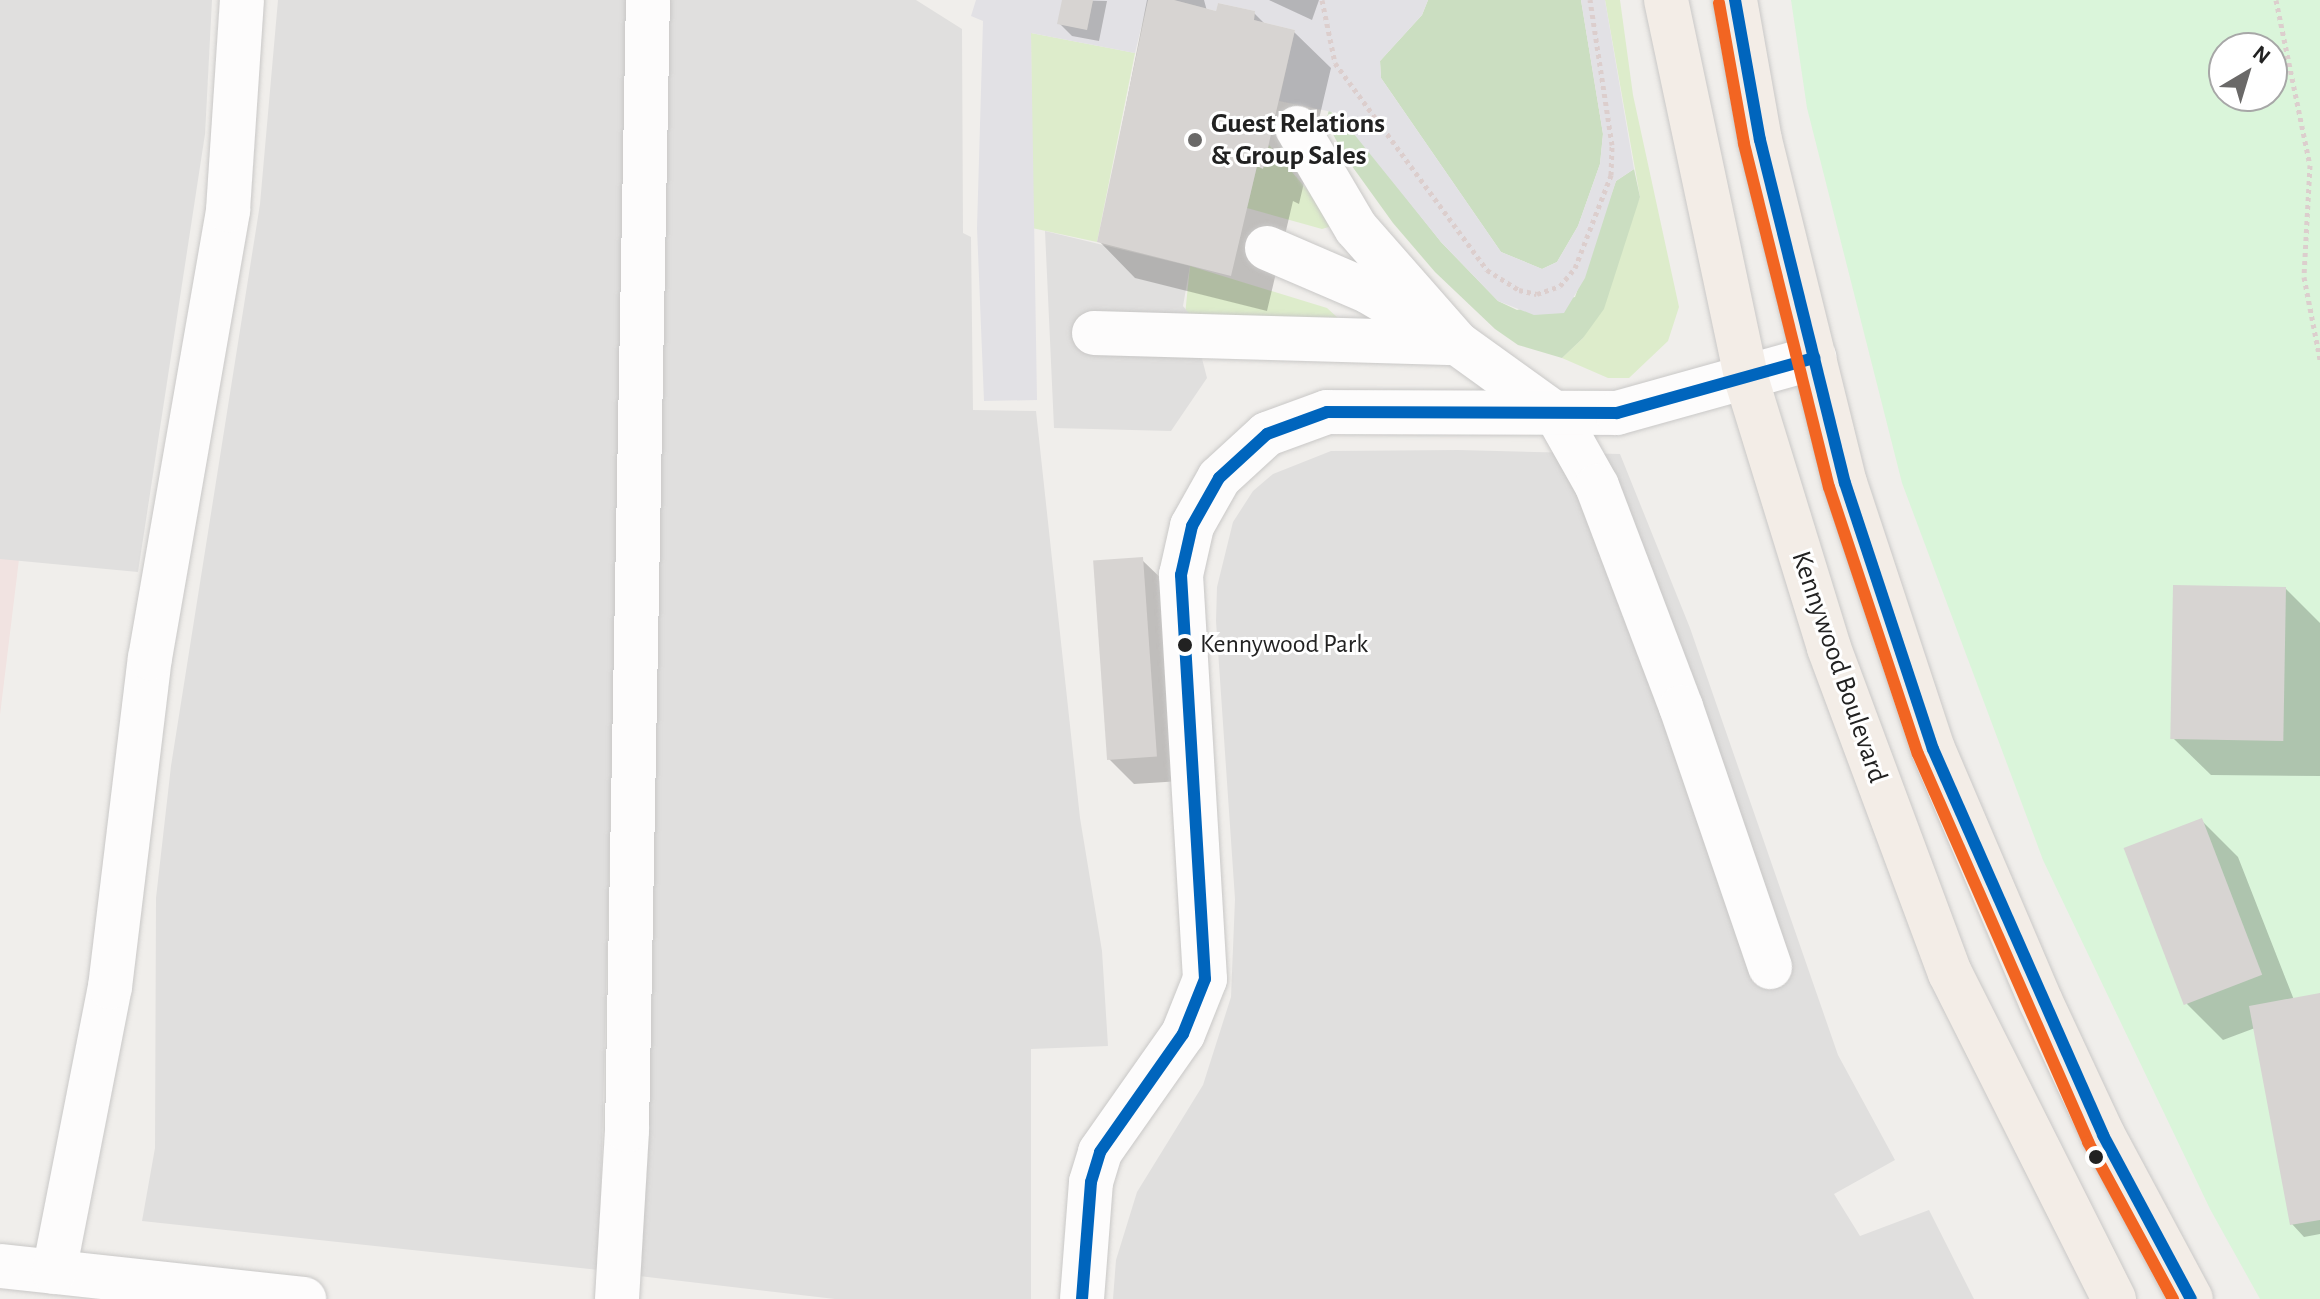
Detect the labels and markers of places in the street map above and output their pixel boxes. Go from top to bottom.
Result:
place label: Guest Relations & Group Sales [1211,107,1385,173]
marker: Guest Relations & Group Sales [1186,131,1204,149]
place label: Kennywood Park [1200,629,1368,661]
marker: Kennywood Park [1177,637,1193,653]
unlabelled marker [2088,1149,2104,1165]

